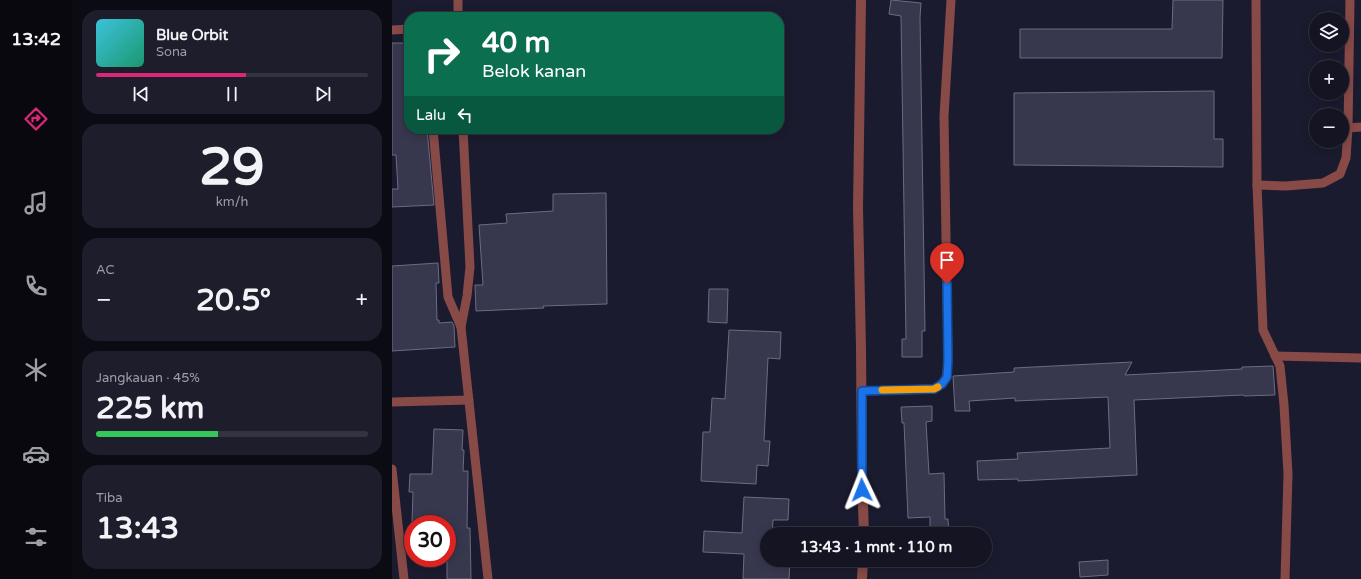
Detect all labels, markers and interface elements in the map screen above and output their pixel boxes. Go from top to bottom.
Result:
map controls [1309,12,1349,148]
button: layers [1309,12,1349,52]
text: Blue Orbit [156,26,228,44]
text: 40 m [482,26,550,60]
text: 13:42 [11,28,61,50]
icon: right [416,28,468,80]
text: Sona [156,44,187,60]
text: Belok kanan [482,60,586,82]
button: + [1309,60,1349,100]
icon: previous [130,83,152,105]
icon: pause [221,83,243,105]
icon: next [312,83,334,105]
icon: left [454,104,476,126]
icon: directions [22,105,50,133]
text: Lalu [416,106,446,124]
button: − [1309,108,1349,148]
text: 29 [199,136,265,199]
icon: music [22,189,50,217]
text: km/h [216,194,248,210]
pin [930,243,964,284]
icon: arrive [936,249,958,271]
text: AC [96,262,115,278]
icon: phone [22,272,50,300]
text: 20.5° [196,282,271,319]
text: − [96,287,112,313]
text: + [356,287,368,313]
icon: climate [22,356,50,384]
text: Jangkauan · 45% [96,370,200,386]
text: 225 km [96,390,204,427]
icon: car [22,440,50,468]
position arrow [841,469,883,511]
text: Tiba [96,490,123,506]
text: 13:43 [96,510,179,547]
speed limit sign: 30 [404,515,456,567]
icon: filters [22,523,50,551]
text: 13:43 · 1 mnt · 110 m [800,538,952,556]

